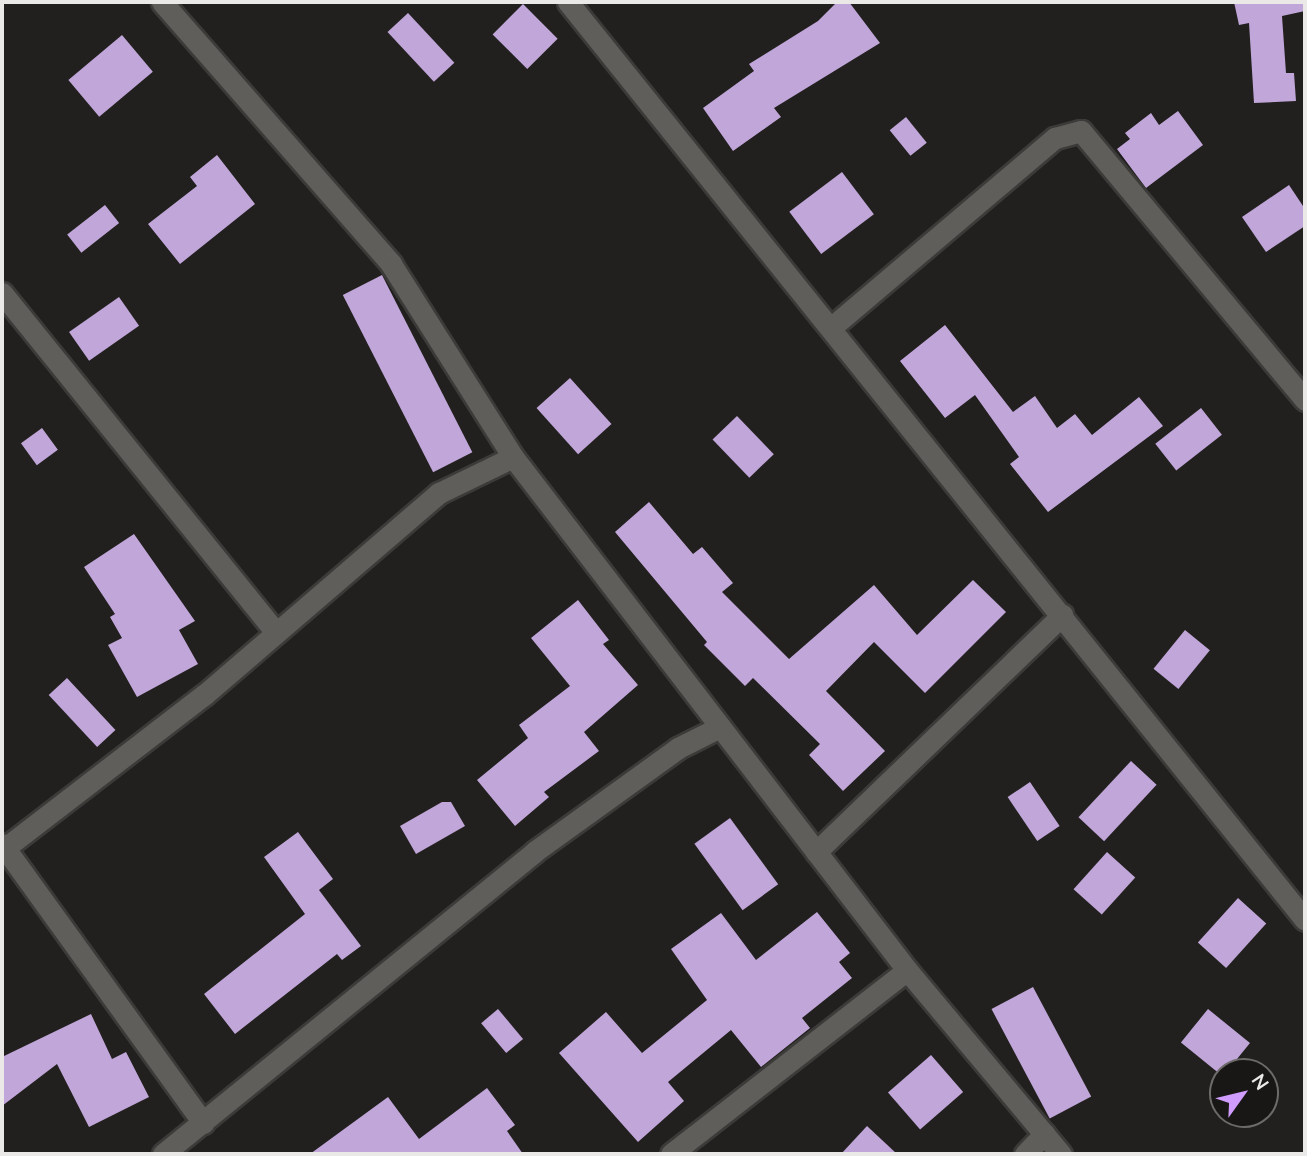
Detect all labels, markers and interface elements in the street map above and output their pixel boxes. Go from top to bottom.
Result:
north arrow [1209,1058,1279,1128]
text: N [1245,1069,1275,1096]

